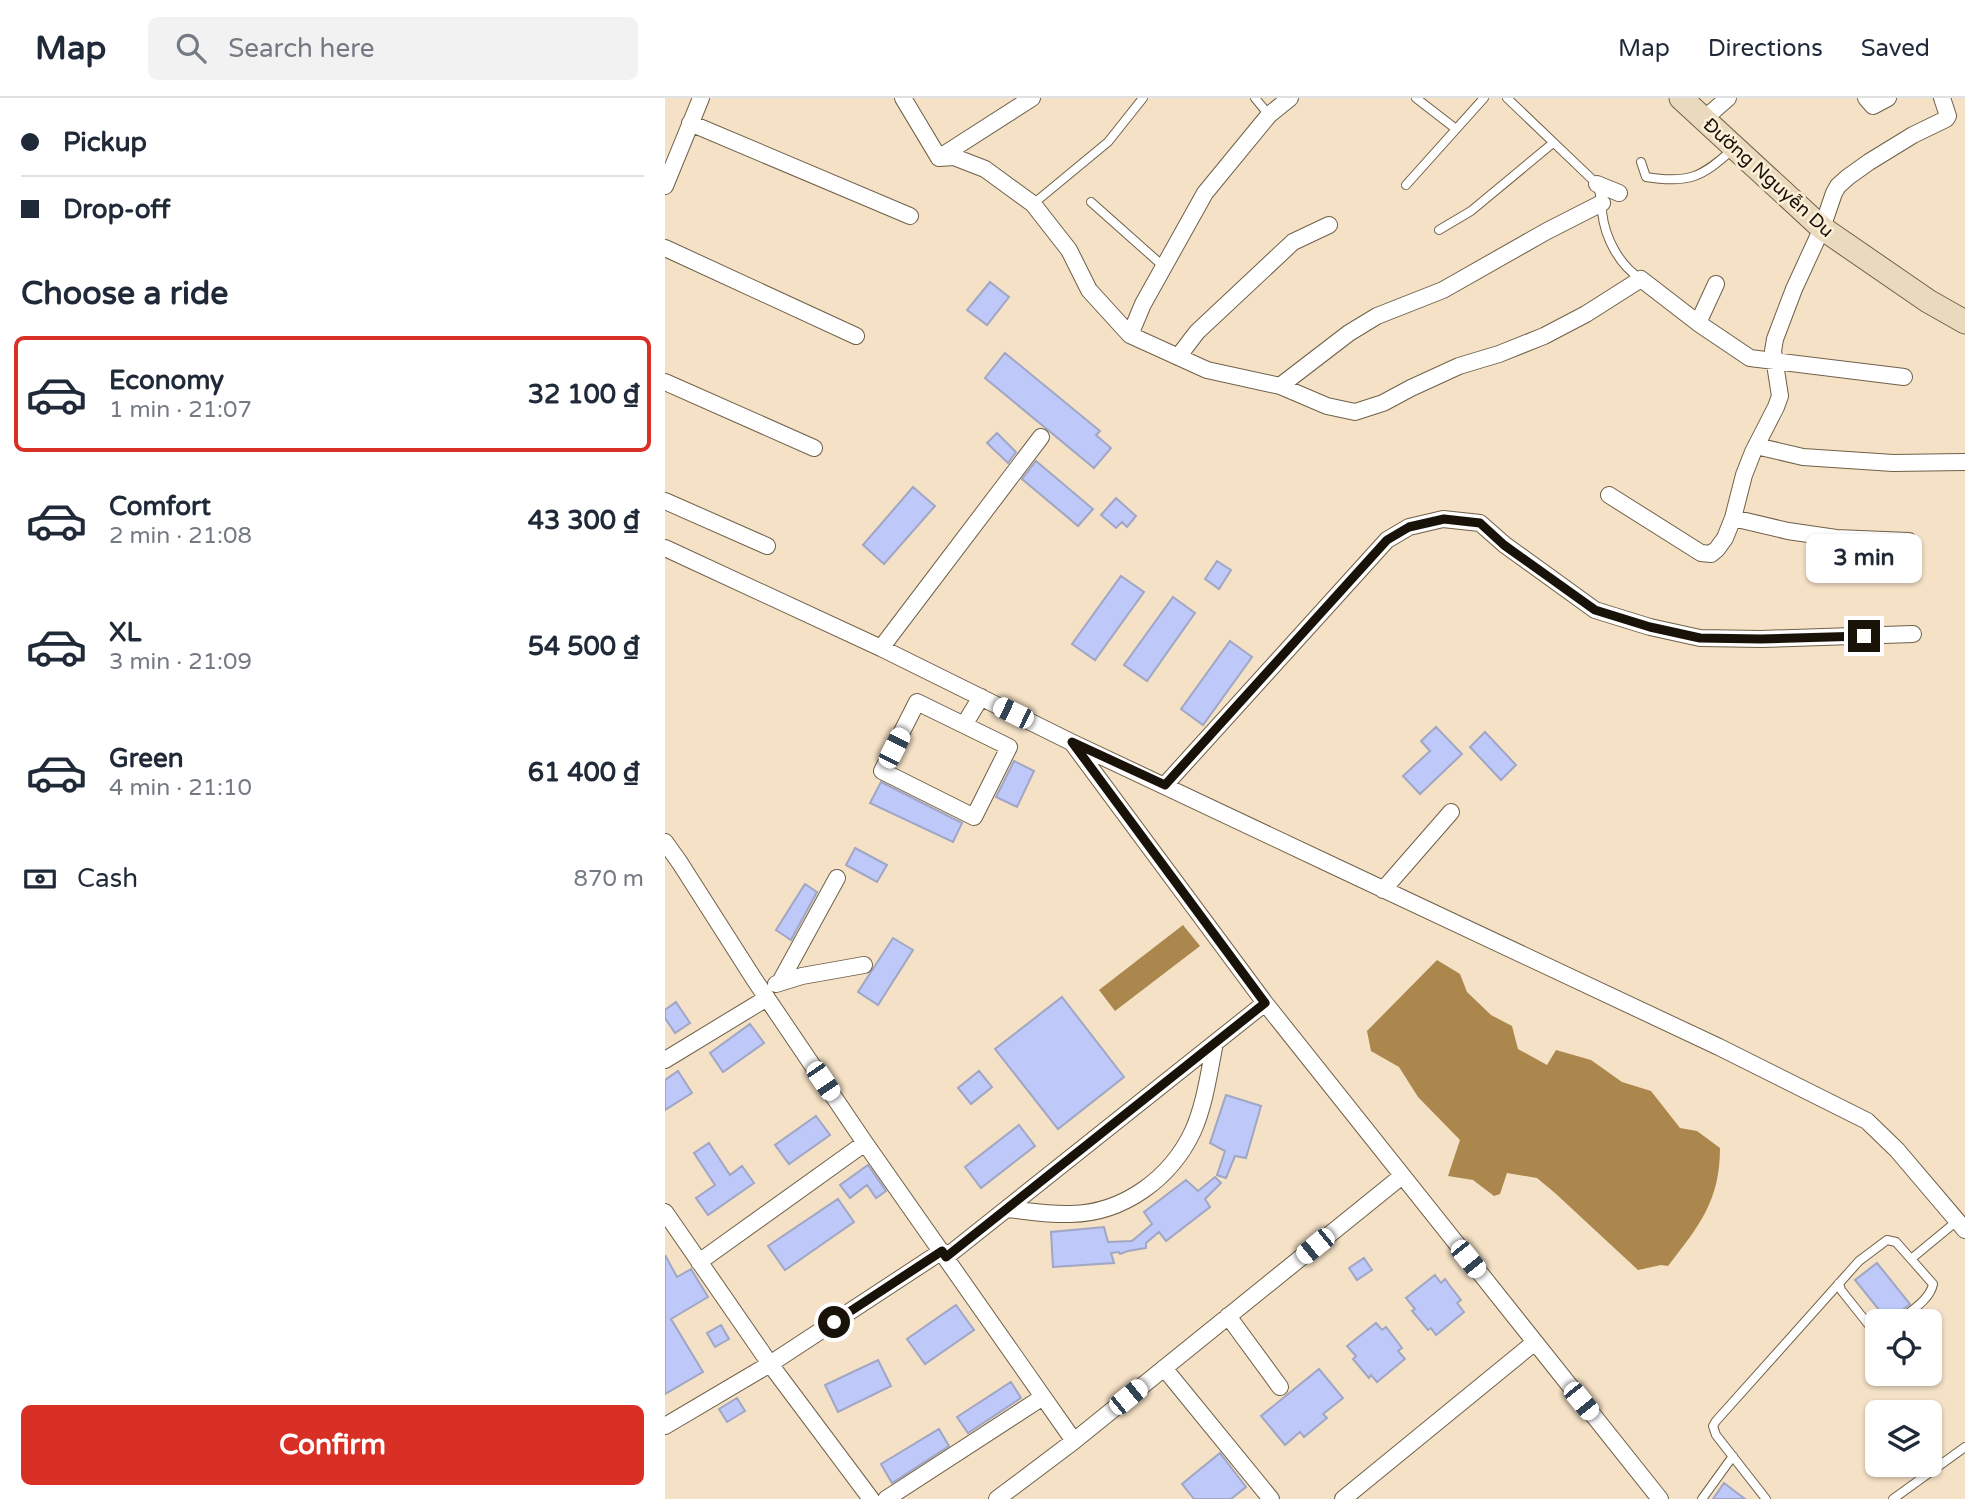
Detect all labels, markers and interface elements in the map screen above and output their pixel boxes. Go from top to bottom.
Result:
search box [148,17,638,80]
text: Map [35,29,106,68]
icon: search [172,29,210,67]
text: Search here [228,33,374,64]
text: Map [1618,34,1670,63]
text: Directions [1708,34,1823,63]
text: Saved [1861,34,1930,63]
street label: Đường Nguyễn Du [1699,113,1838,242]
text: Pickup [63,127,147,158]
text: Drop-off [63,194,170,225]
text: Choose a ride [21,275,228,313]
icon: car [25,363,88,426]
text: Economy [109,365,224,396]
text: 32 100 ₫ [528,379,640,410]
text: 1 min · 21:07 [109,396,252,424]
icon: car [25,489,88,552]
text: Comfort [109,491,211,522]
text: 43 300 ₫ [528,505,640,536]
text: 2 min · 21:08 [109,522,252,550]
callout: 3 min [1806,534,1922,584]
text: 3 min [1833,544,1895,572]
icon: car [25,615,88,678]
text: XL [109,617,141,648]
route end [1848,620,1880,652]
text: 54 500 ₫ [528,631,640,662]
text: 3 min · 21:09 [109,648,252,676]
car [990,694,1037,732]
car [876,725,913,771]
icon: car [25,741,88,804]
text: Green [109,743,184,774]
text: 61 400 ₫ [528,757,640,788]
text: 4 min · 21:10 [109,774,252,802]
icon: cash [21,860,59,898]
text: Cash [77,863,138,894]
text: 870 m [574,865,644,893]
car [803,1058,844,1104]
car [1293,1225,1338,1267]
car [1447,1236,1490,1282]
route start [818,1306,850,1338]
map controls [1865,1309,1942,1477]
button: locate [1865,1309,1942,1386]
car [1106,1376,1151,1418]
car [1560,1378,1603,1424]
button: layers [1865,1400,1942,1477]
button: Confirm [21,1405,644,1485]

